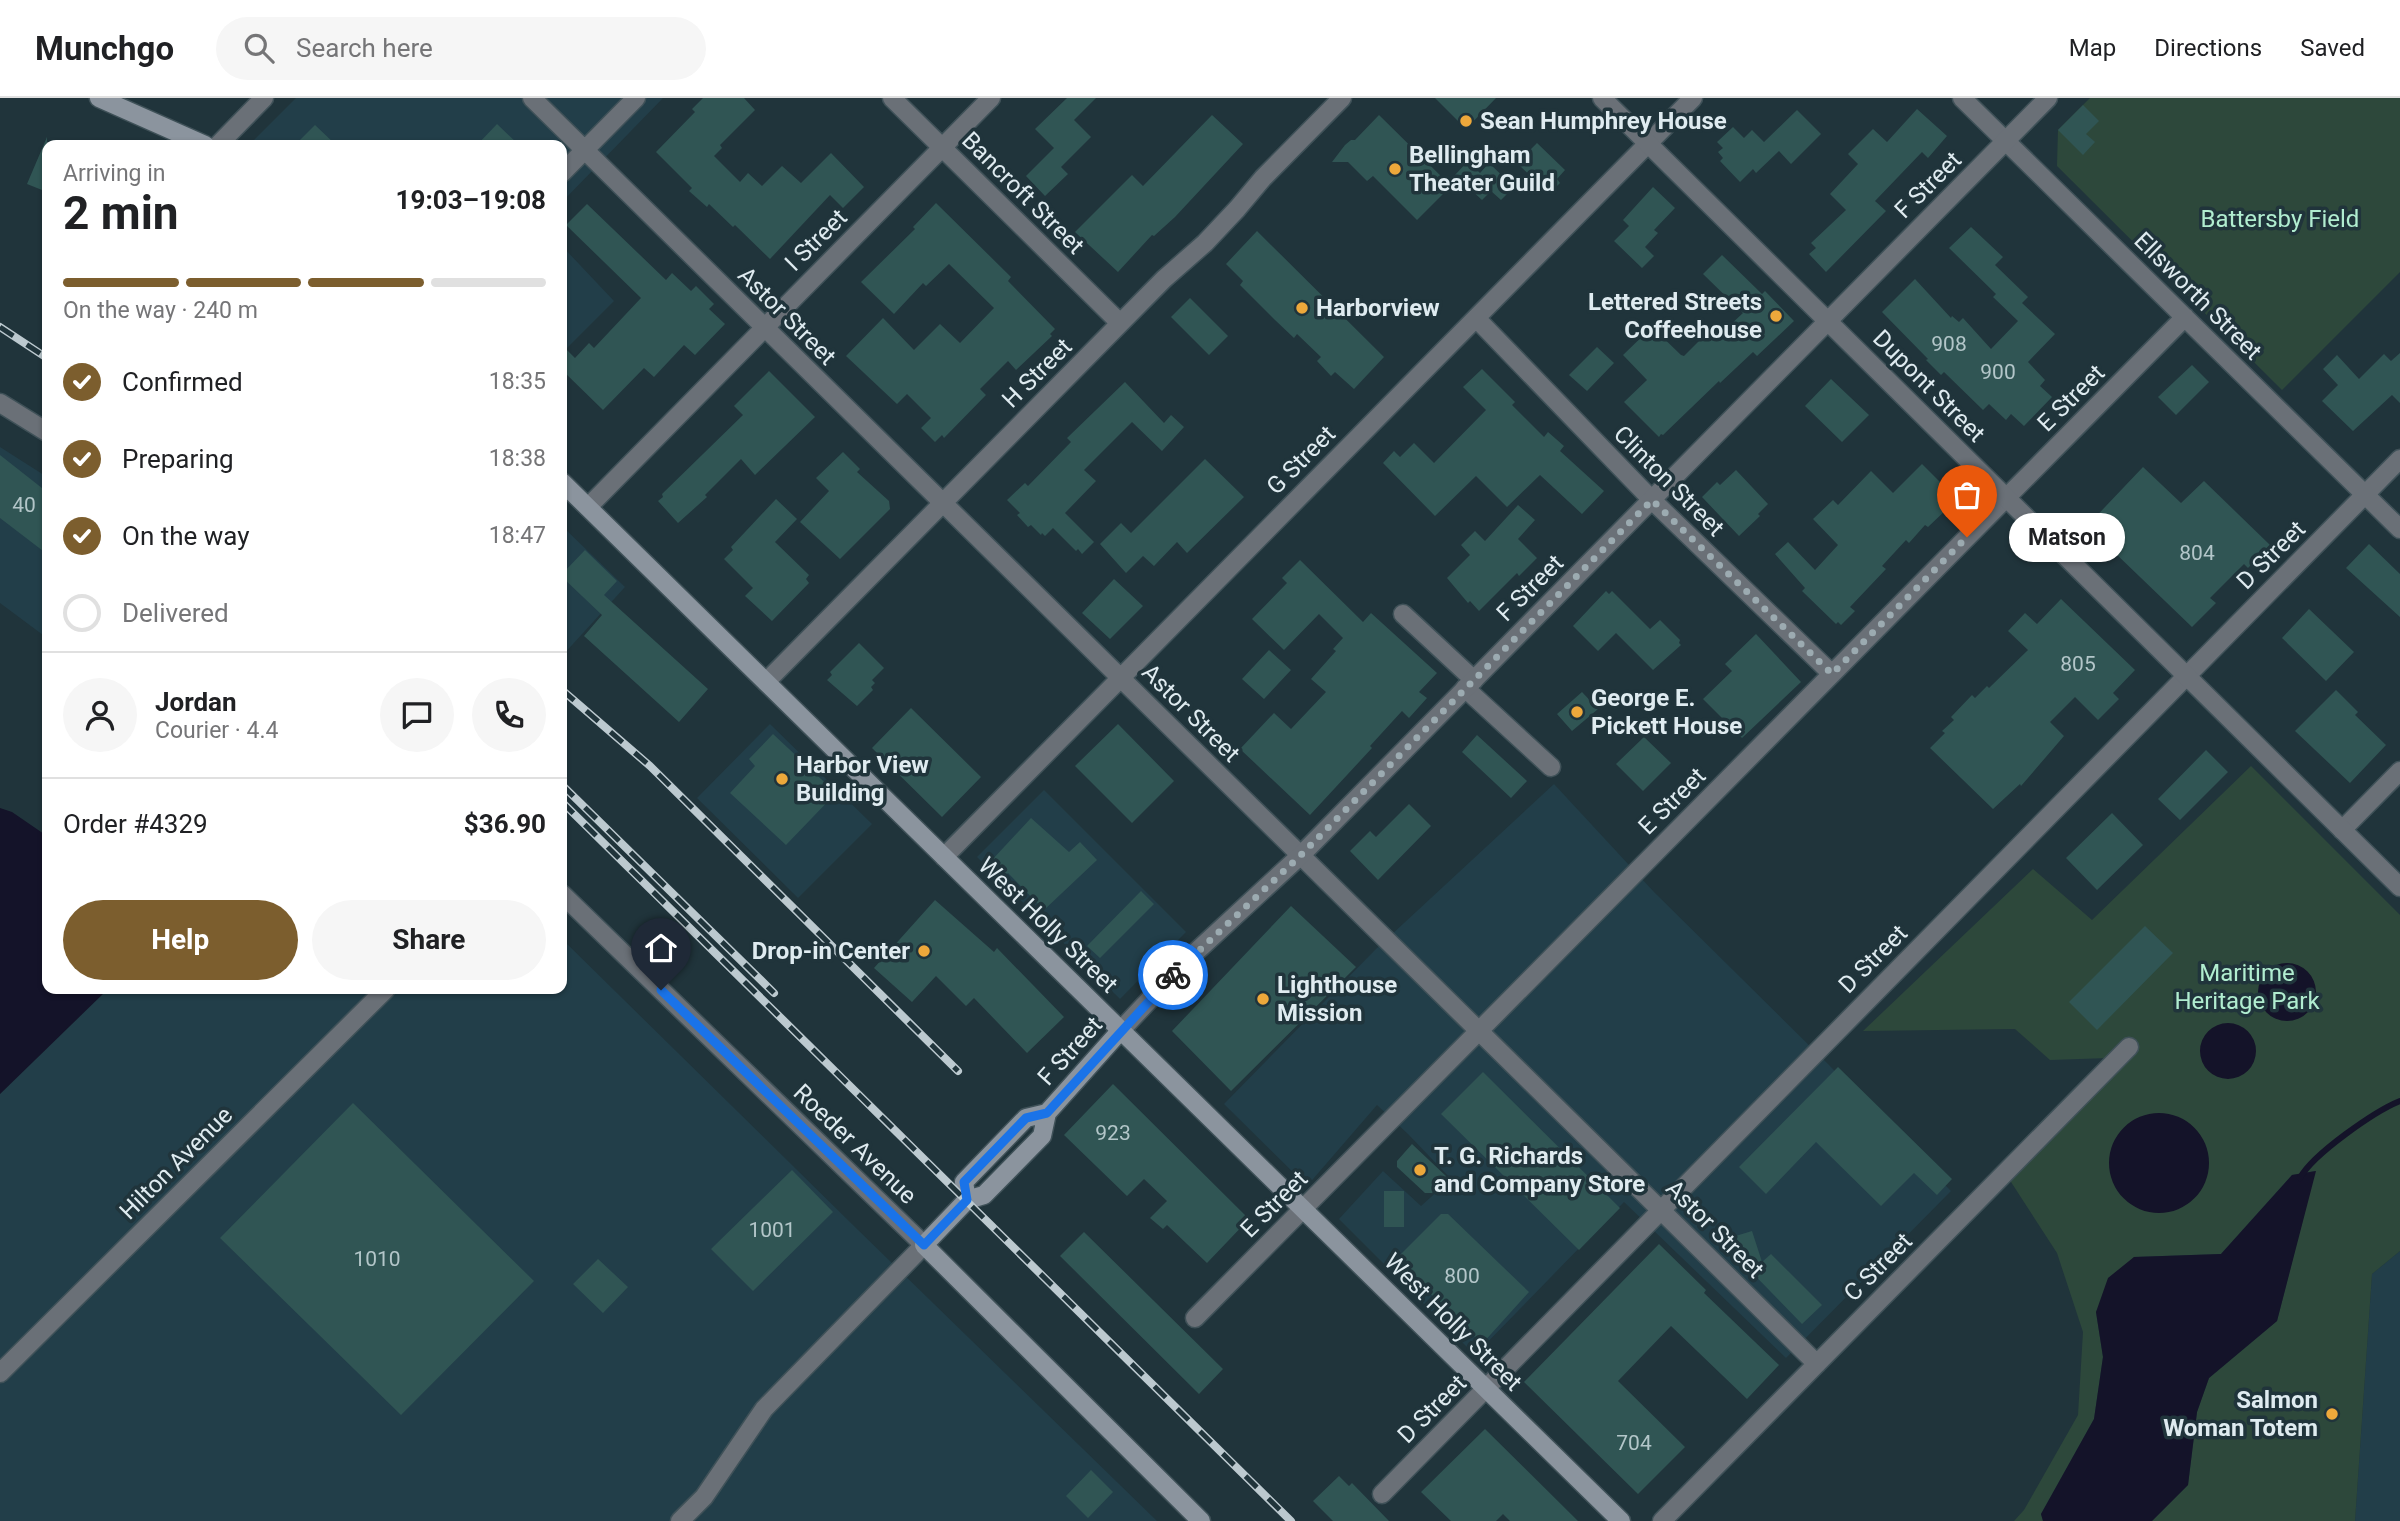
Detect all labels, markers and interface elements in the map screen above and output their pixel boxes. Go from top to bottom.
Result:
search box [216,17,706,80]
text: Munchgo [35,29,174,68]
icon: search [240,29,278,67]
text: Search here [296,33,433,63]
text: Map [2069,34,2116,62]
text: Directions [2154,34,2262,62]
text: Saved [2300,34,2365,62]
place label: Sean Humphrey House [1480,107,1727,135]
marker: Sean Humphrey House [1458,113,1474,129]
street label: Bancroft Street [956,126,1090,260]
place label: Bellingham Theater Guild [1409,141,1555,197]
street label: F Street [1889,146,1967,224]
text: Arriving in [63,160,166,187]
marker: Bellingham Theater Guild [1387,161,1403,177]
text: 19:03–19:08 [396,185,546,215]
text: 2 min [63,186,179,240]
street label: I Street [779,203,853,277]
park label: Battersby Field [2201,205,2359,233]
street label: Ellsworth Street [2129,227,2268,366]
street label: Astor Street [732,261,842,371]
place label: Lettered Streets Coffeehouse [1588,288,1762,344]
place label: Harborview [1316,294,1440,322]
text: On the way · 240 m [63,297,258,324]
marker: Harborview [1294,300,1310,316]
marker: Lettered Streets Coffeehouse [1768,308,1784,324]
street label: Dupont Street [1867,324,1991,448]
street label: H Street [997,332,1078,413]
house number: 908 [1931,332,1967,356]
street label: E Street [2032,359,2110,437]
house number: 900 [1980,360,2016,384]
icon: check [63,363,101,401]
text: Confirmed [122,367,243,397]
text: 18:35 [489,368,546,395]
street label: G Street [1261,420,1341,500]
street label: Clinton Street [1608,420,1730,542]
icon: check [63,440,101,478]
text: Preparing [122,444,234,474]
text: 18:38 [489,445,546,472]
pin [1937,465,1997,537]
icon: bag [1948,476,1986,514]
house number: 40 [12,493,36,517]
callout: Matson [2009,512,2124,562]
street label: D Street [2231,515,2311,595]
icon: check [63,517,101,555]
text: On the way [122,521,250,551]
text: 18:47 [489,522,546,549]
text: Matson [2028,524,2106,551]
house number: 804 [2179,541,2215,565]
street label: F Street [1491,549,1569,627]
text: Delivered [122,598,229,628]
house number: 805 [2060,652,2096,676]
street label: Astor Street [1136,658,1246,768]
button: person [63,678,137,752]
button: chat [380,678,454,752]
button: phone [472,678,546,752]
place label: George E. Pickett House [1591,684,1742,740]
text: Jordan [155,687,237,717]
marker: George E. Pickett House [1569,704,1585,720]
text: Courier · 4.4 [155,717,278,744]
place label: Harbor View Building [796,751,929,807]
street label: E Street [1633,762,1711,840]
marker: Harbor View Building [774,771,790,787]
text: Order #4329 [63,809,208,839]
text: $36.90 [464,809,546,839]
street label: West Holly Street [972,851,1124,999]
button: Help [63,900,298,980]
button: Share [312,900,546,980]
pin [631,918,691,990]
street label: D Street [1833,919,1913,999]
icon: home [642,929,680,967]
place label: Drop-in Center [752,937,910,965]
courier [1138,940,1208,1010]
marker: Drop-in Center [916,943,932,959]
icon: bike [1154,956,1192,994]
park label: Maritime Heritage Park [2174,959,2320,1015]
place label: Lighthouse Mission [1277,971,1397,1027]
marker: Lighthouse Mission [1255,991,1271,1007]
street label: F Street [1032,1011,1108,1091]
street label: Roeder Avenue [788,1078,922,1210]
street label: Hilton Avenue [114,1101,238,1225]
house number: 923 [1095,1121,1131,1145]
place label: T. G. Richards and Company Store [1434,1142,1645,1198]
marker: T. G. Richards and Company Store [1412,1162,1428,1178]
street label: E Street [1235,1165,1313,1243]
street label: Astor Street [1660,1174,1770,1284]
house number: 1001 [748,1218,796,1242]
street label: C Street [1838,1227,1918,1307]
house number: 1010 [353,1247,401,1271]
street label: West Holly Street [1378,1247,1528,1397]
house number: 800 [1444,1264,1480,1288]
street label: D Street [1392,1369,1472,1449]
place label: Salmon Woman Totem [2163,1386,2318,1442]
marker: Salmon Woman Totem [2324,1406,2340,1422]
house number: 704 [1616,1431,1652,1455]

